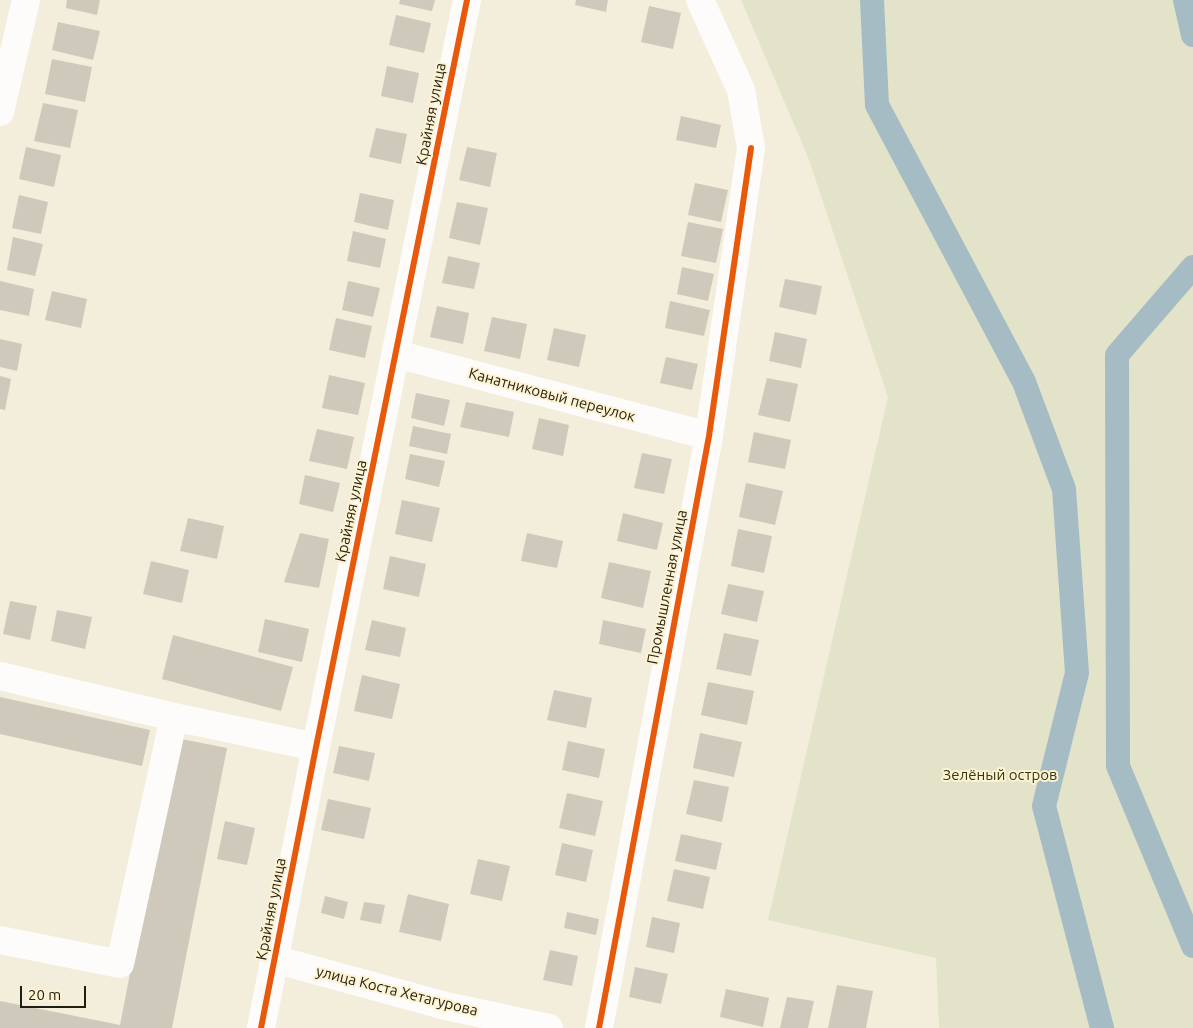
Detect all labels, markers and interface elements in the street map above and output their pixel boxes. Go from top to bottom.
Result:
street label: Крайняя улица [412,61,450,167]
street label: Канатниковый переулок [467,364,637,426]
street label: Крайняя улица [331,458,371,564]
street label: Промышленная улица [643,508,691,666]
park label: Зелёный остров [943,766,1057,784]
street label: Крайняя улица [252,856,290,962]
street label: улица Коста Хетагурова [314,962,480,1020]
scale bar [22,976,89,1008]
text: 20 m [28,986,61,1003]

